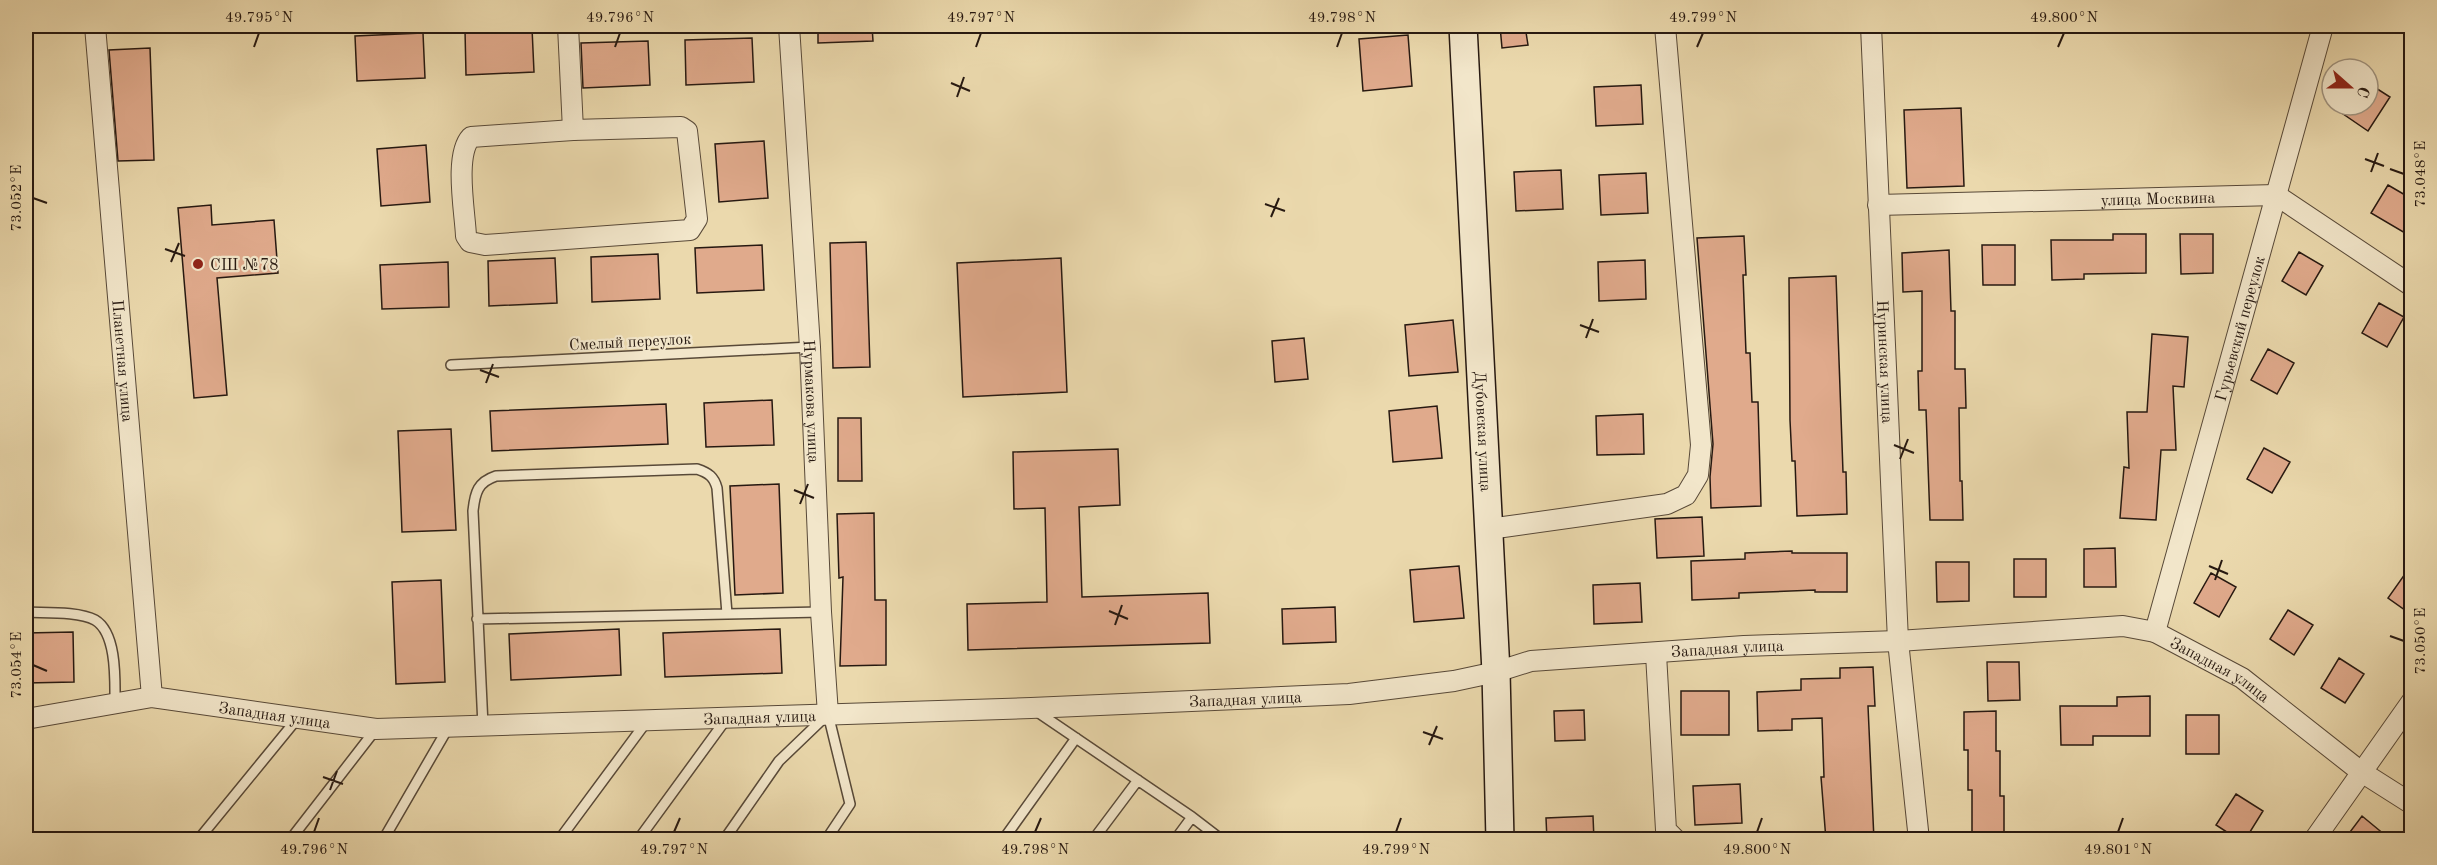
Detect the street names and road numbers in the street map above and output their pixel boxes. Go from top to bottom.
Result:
street label: улица Москвина [2100,191,2216,209]
street label: Гурьевский переулок [2213,255,2269,403]
street label: Планетная улица [108,299,135,423]
street label: Нуринская улица [1873,300,1894,424]
street label: Смелый переулок [569,332,692,354]
street label: Нурмакова улица [800,339,821,463]
street label: Дубовская улица [1471,371,1493,492]
street label: Западная улица [2167,635,2272,706]
street label: Западная улица [1671,639,1784,661]
street label: Западная улица [1189,690,1302,711]
street label: Западная улица [218,701,332,732]
street label: Западная улица [703,709,816,729]

